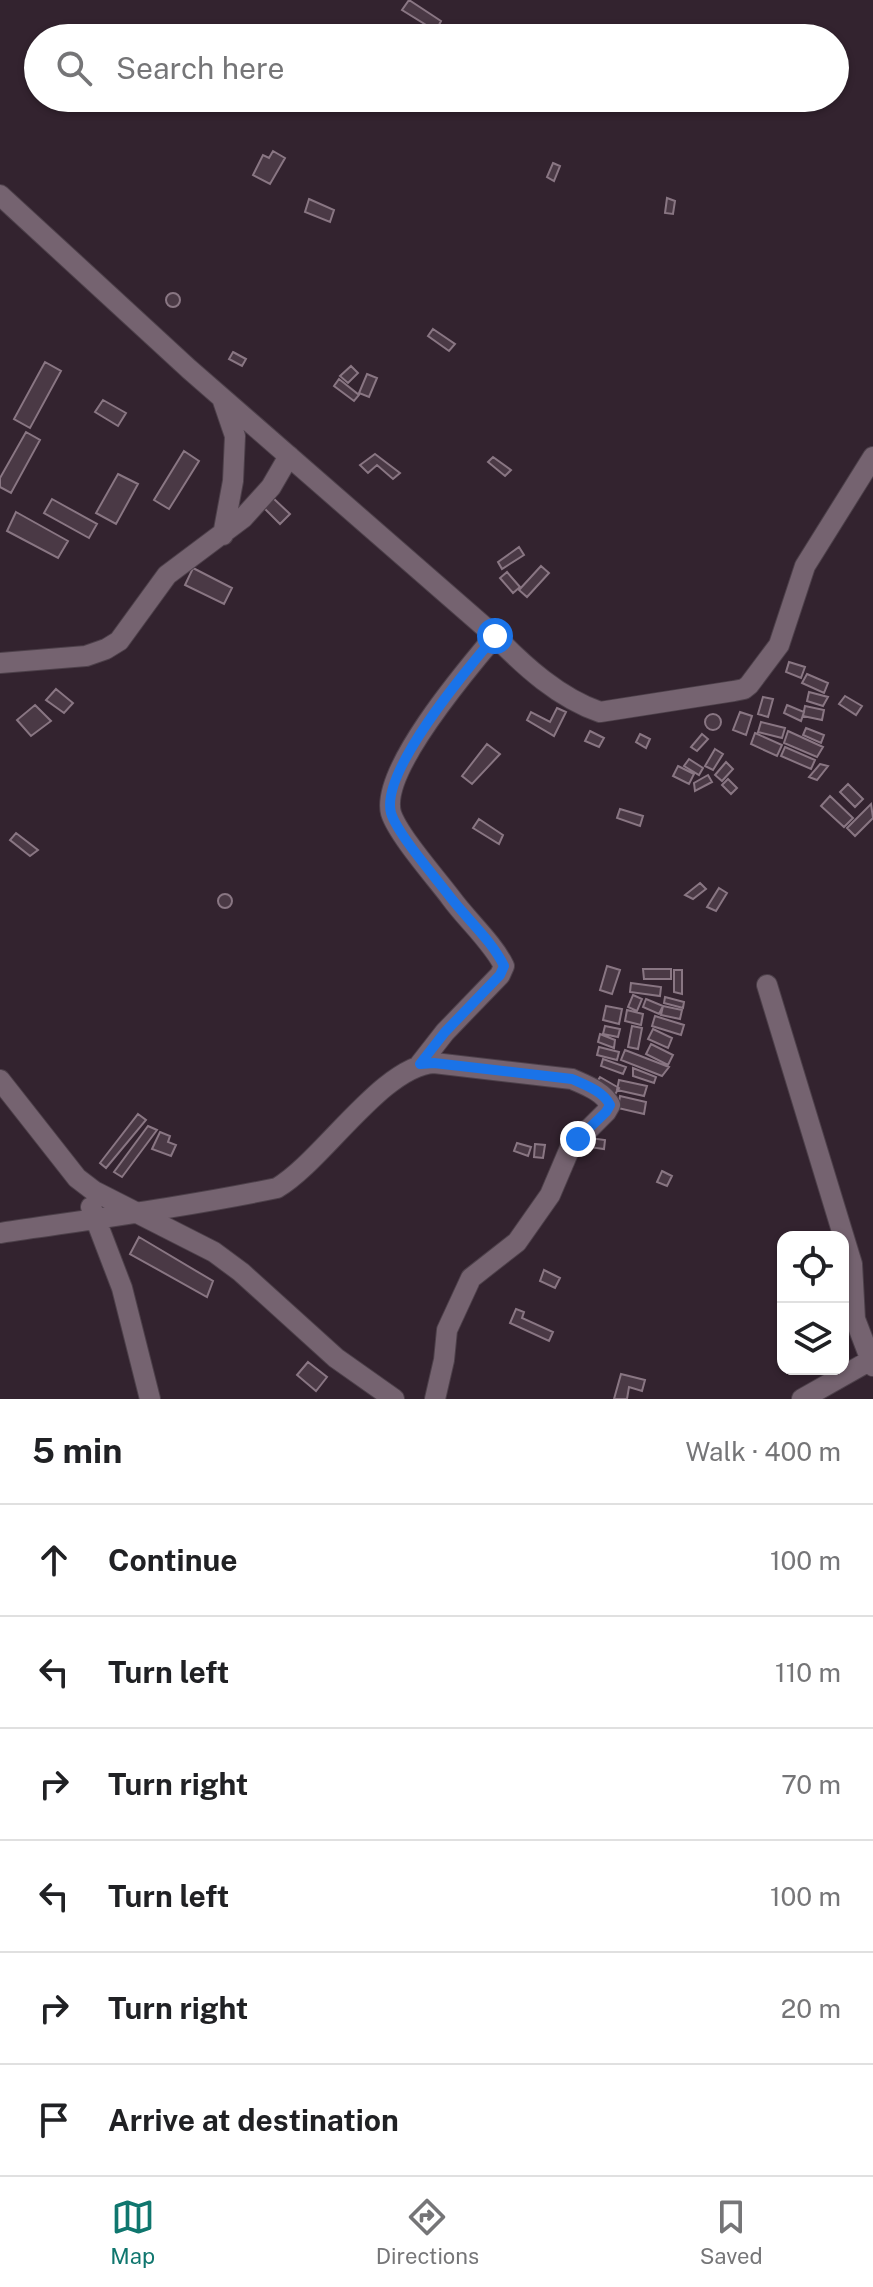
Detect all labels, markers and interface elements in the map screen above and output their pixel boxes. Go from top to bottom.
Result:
search box [24,24,849,112]
icon: search [52,46,96,90]
text: Search here [116,50,284,86]
route start [477,618,513,654]
route end [560,1121,596,1157]
map controls [777,1231,849,1375]
button: locate [777,1231,849,1303]
button: layers [777,1303,849,1375]
text: 5 min [32,1431,122,1471]
text: Walk · 400 m [685,1436,841,1467]
icon: ahead [32,1538,76,1582]
text: Continue [108,1542,238,1578]
text: 100 m [770,1545,841,1576]
icon: left [32,1650,76,1694]
text: Turn left [108,1654,229,1690]
text: 110 m [775,1657,841,1688]
icon: right [32,1762,76,1806]
text: Turn right [108,1766,248,1802]
text: 70 m [781,1769,841,1800]
icon: left [32,1874,76,1918]
text: Turn left [108,1878,229,1914]
text: 100 m [770,1881,841,1912]
icon: right [32,1986,76,2030]
text: Turn right [108,1990,248,2026]
text: 20 m [781,1993,841,2024]
icon: arrive [32,2098,76,2142]
text: Arrive at destination [108,2102,399,2138]
tab: Map [110,2195,155,2269]
tab: Directions [376,2195,479,2269]
tab: Saved [700,2195,763,2269]

